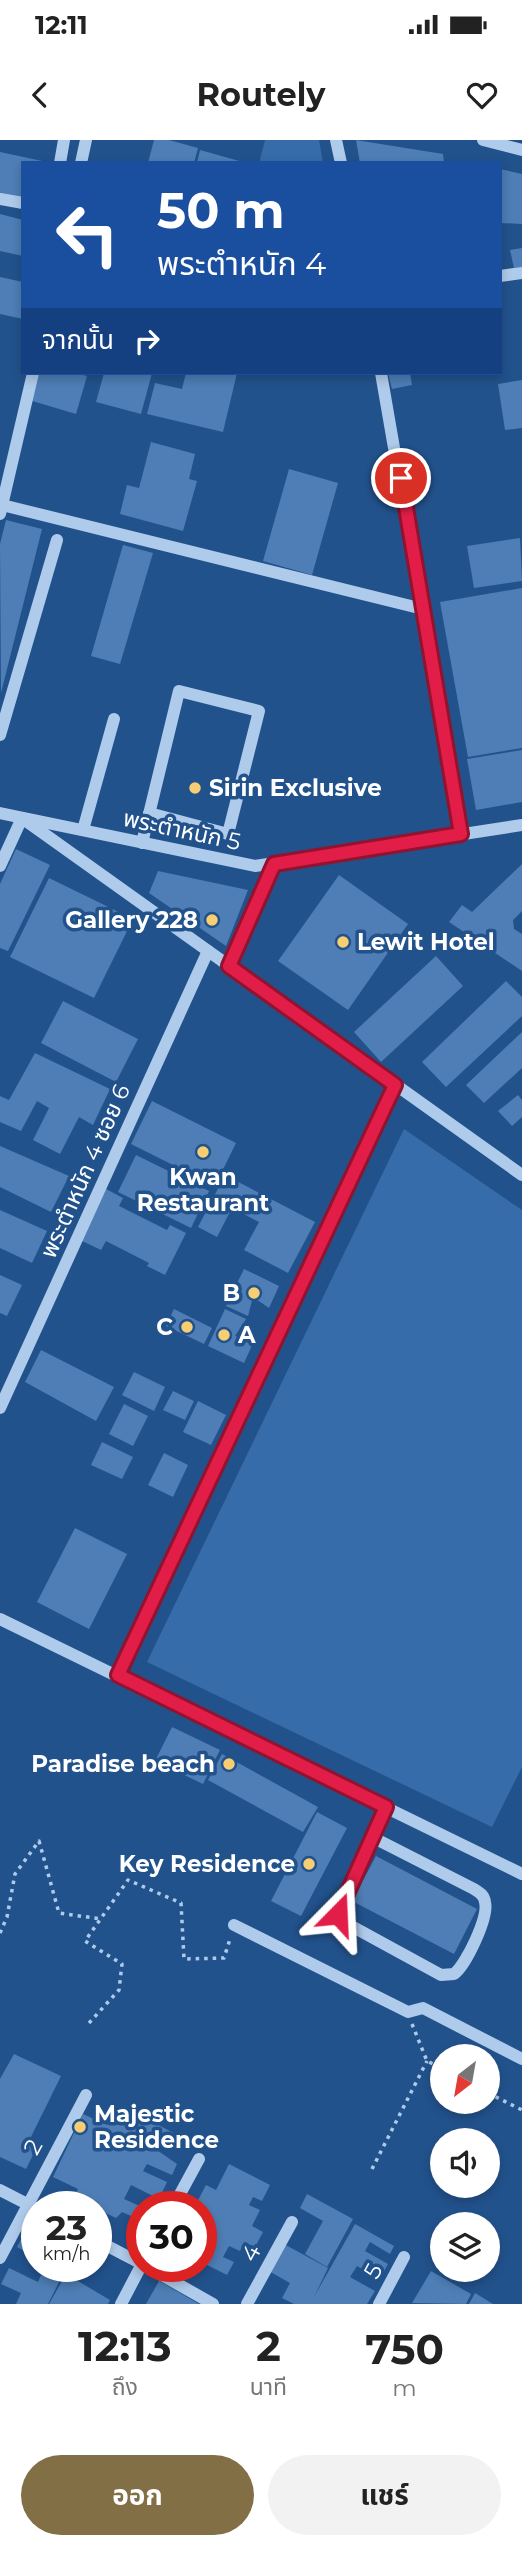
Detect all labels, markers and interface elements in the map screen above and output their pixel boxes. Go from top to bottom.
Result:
text: 12:11 [35,9,88,41]
text: Routely [197,75,325,114]
icon: back [21,76,59,114]
icon: heart [463,76,501,114]
text: 50 m [157,181,285,240]
icon: left [42,189,133,280]
text: พระตำหนัก 4 [157,244,326,283]
icon: right [128,322,166,360]
text: จากนั้น [42,324,114,356]
pin [371,448,431,508]
icon: arrive [382,459,420,497]
place label: Sirin Exclusive [209,774,382,802]
marker: Sirin Exclusive [187,780,203,796]
street label: พระตำหนัก 5 [121,804,243,856]
place label: Gallery 228 [65,906,198,934]
marker: Gallery 228 [204,912,220,928]
place label: Lewit Hotel [357,928,495,956]
marker: Lewit Hotel [335,934,351,950]
street label: พระตำหนัก 4 ซอย 6 [34,1080,136,1262]
marker: Kwan Restaurant [195,1144,211,1160]
place label: Kwan Restaurant [137,1163,269,1217]
place label: B [222,1279,240,1307]
marker: B [246,1285,262,1301]
place label: C [156,1313,173,1341]
marker: C [179,1319,195,1335]
place label: A [237,1321,256,1349]
marker: A [216,1327,232,1343]
place label: Paradise beach [31,1750,215,1778]
marker: Paradise beach [221,1756,237,1772]
place label: Key Residence [119,1850,295,1878]
marker: Key Residence [301,1856,317,1872]
position arrow [301,1877,375,1951]
north arrow [430,2044,500,2114]
map controls [430,2044,500,2282]
place label: Majestic Residence [94,2100,219,2154]
marker: Majestic Residence [72,2119,88,2135]
button: sound [430,2128,500,2198]
street label: 2 [18,2134,48,2160]
speed limit sign: 30 [126,2191,217,2282]
text: 23 [46,2206,87,2249]
button: layers [430,2212,500,2282]
street label: 4 [235,2240,267,2266]
text: km/h [42,2243,91,2265]
street label: 5 [358,2259,388,2283]
text: 12:13 [78,2320,172,2372]
text: 2 [256,2320,281,2372]
text: 750 [365,2323,444,2375]
text: ถึง [112,2373,138,2401]
text: นาที [250,2373,287,2401]
text: m [392,2374,417,2402]
button: ออก [21,2455,254,2535]
button: แชร์ [268,2455,501,2535]

